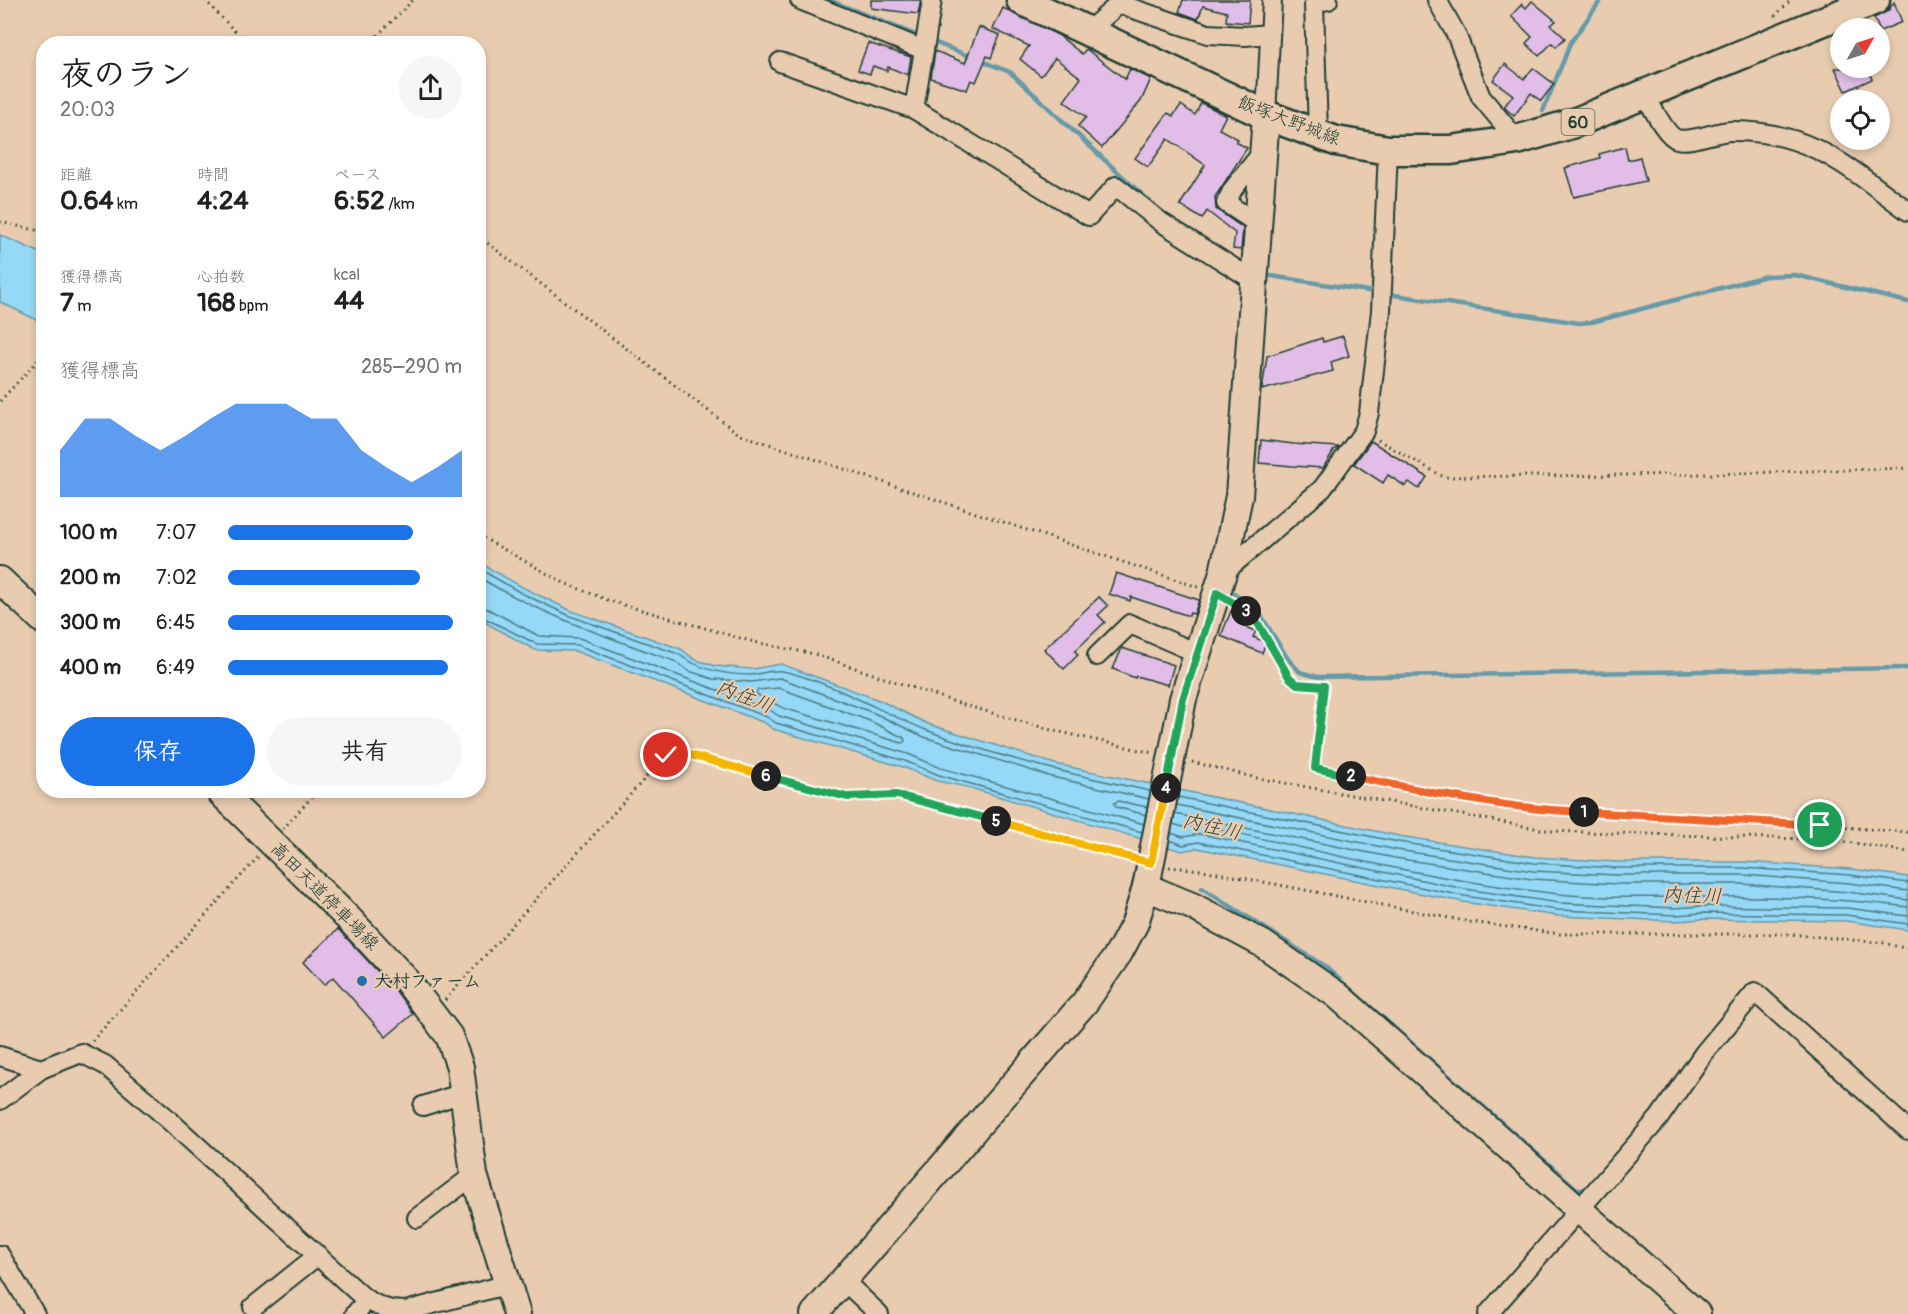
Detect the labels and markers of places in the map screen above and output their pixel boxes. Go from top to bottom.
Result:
pin: 3 [1231,596,1261,626]
pin [640,729,691,780]
pin: 6 [751,761,781,791]
pin: 2 [1336,761,1366,791]
pin: 4 [1151,773,1181,803]
pin: 1 [1569,797,1599,827]
pin [1794,799,1845,850]
pin: 5 [981,806,1011,836]
place label: 大村ファーム [374,970,481,993]
marker: 大村ファーム [355,974,369,988]

